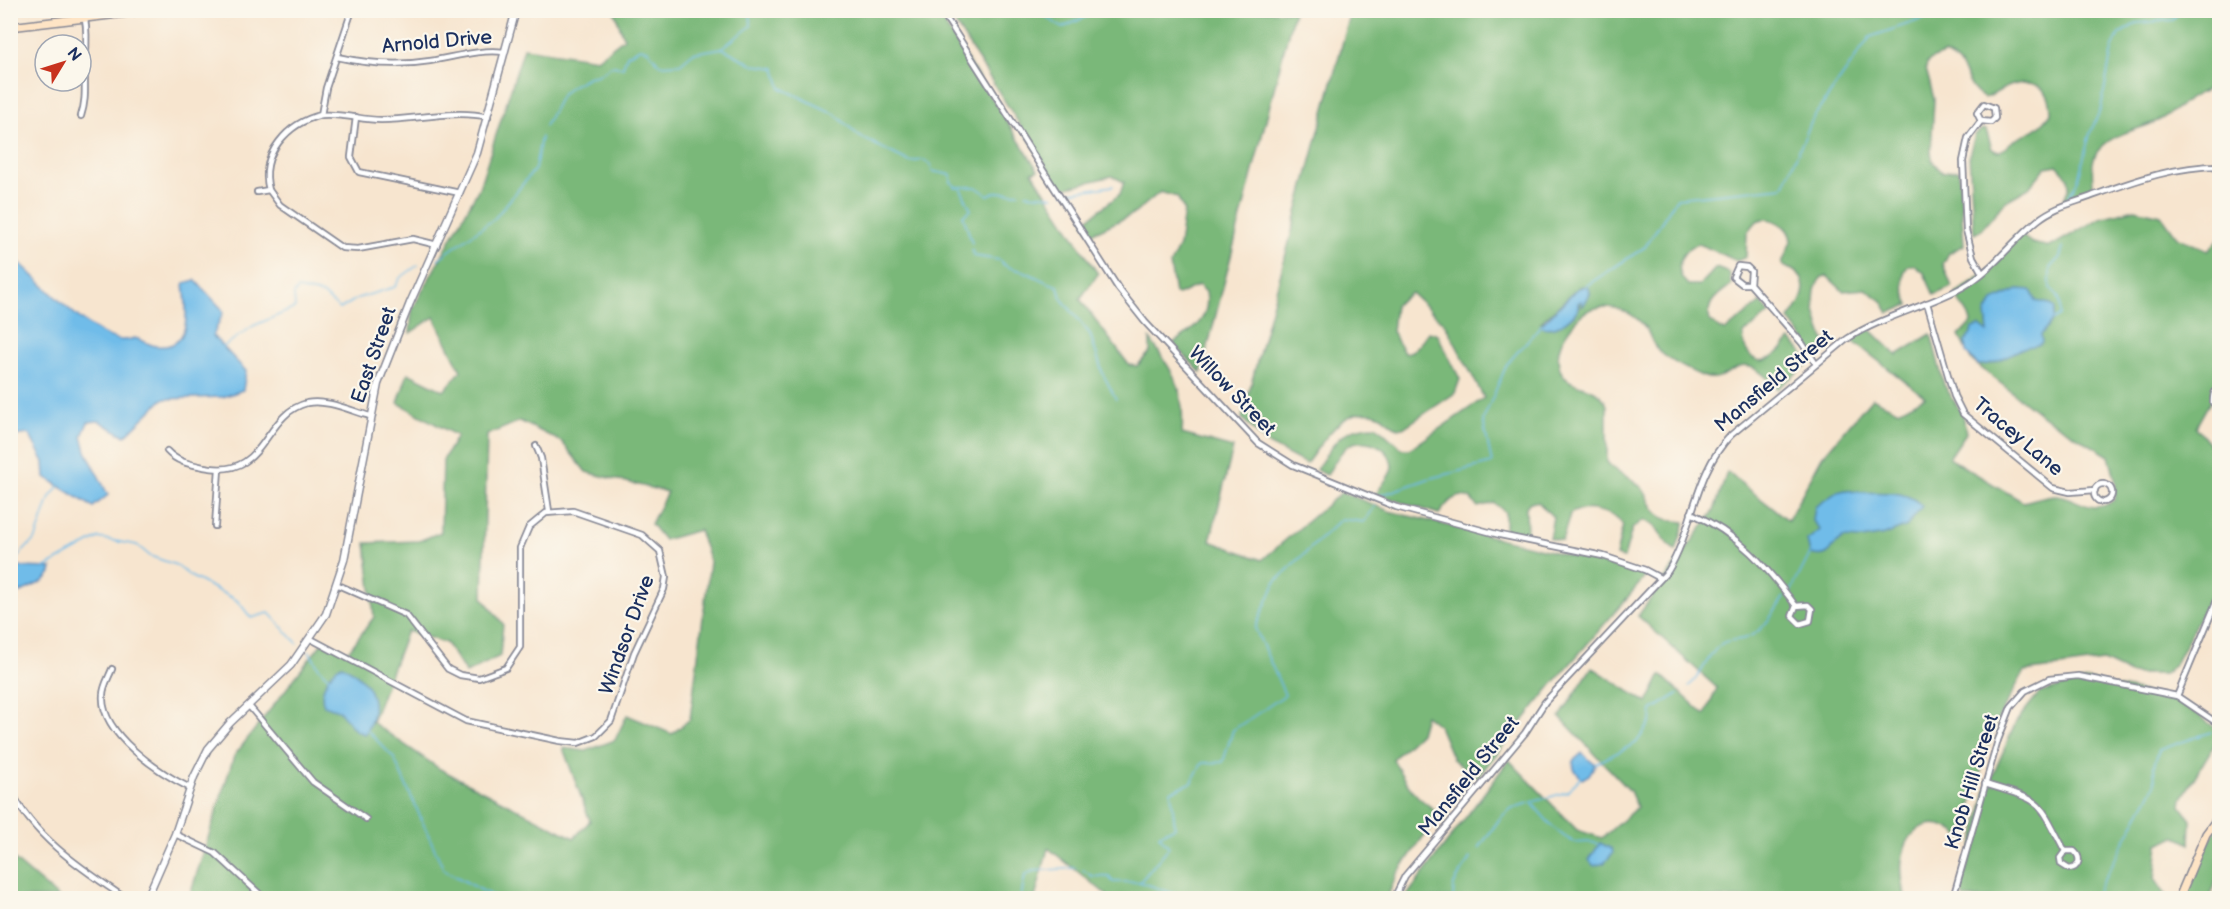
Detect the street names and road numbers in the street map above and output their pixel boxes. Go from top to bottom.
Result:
street label: Arnold Drive [381,25,493,59]
street label: East Street [346,304,402,406]
street label: Mansfield Street [1710,325,1838,437]
street label: Willow Street [1183,341,1281,441]
street label: Tracey Lane [1968,392,2068,482]
street label: Windsor Drive [594,572,660,698]
street label: Mansfield Street [1413,711,1525,841]
street label: Knob Hill Street [1940,711,2004,853]

